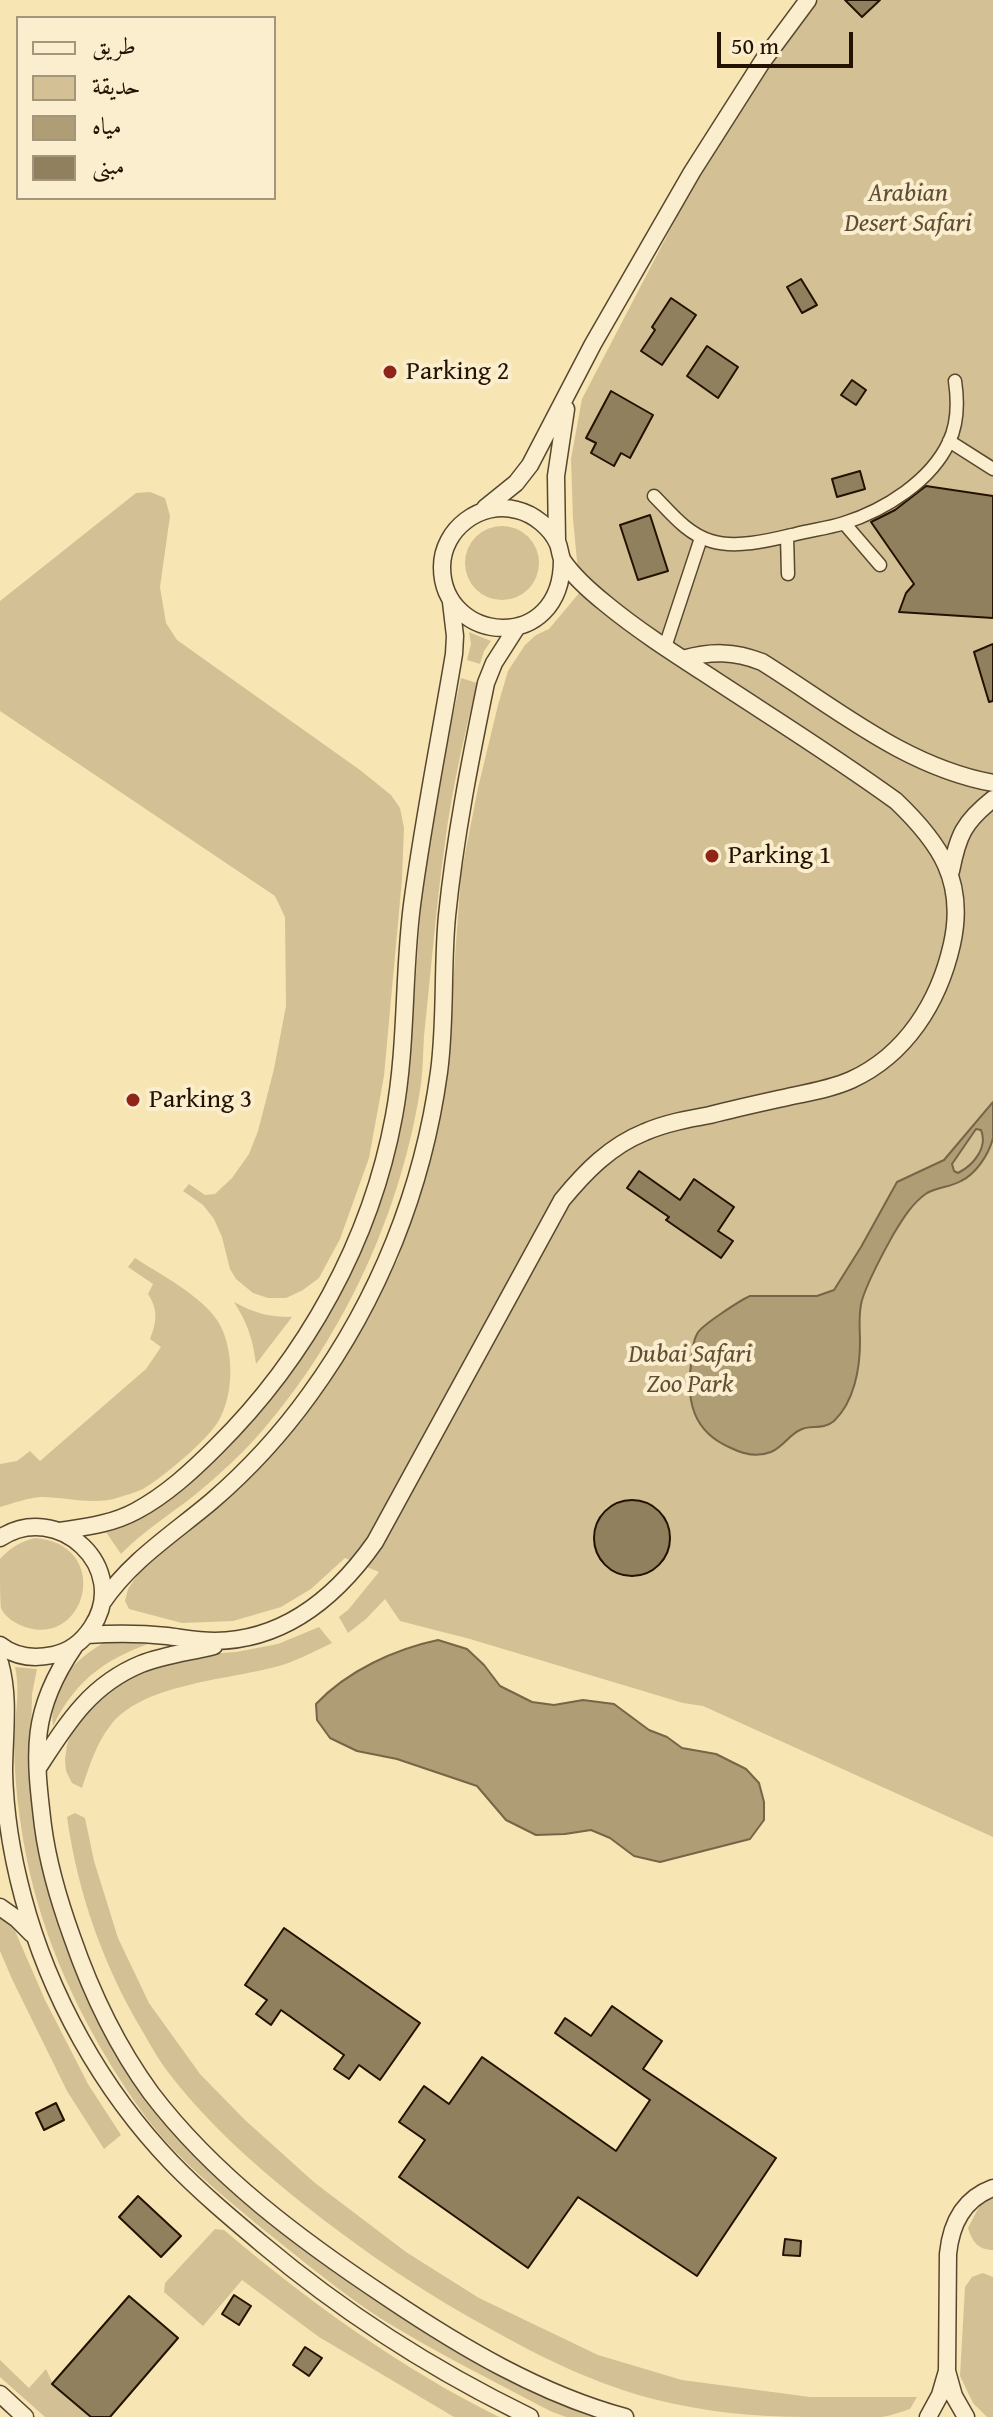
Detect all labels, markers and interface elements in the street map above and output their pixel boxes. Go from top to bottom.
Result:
legend [16,16,276,200]
scale bar [721,16,857,66]
text: طريق [92,28,136,63]
text: 50 m [731,28,779,63]
text: حديقة [92,68,141,103]
text: مياه [92,108,122,143]
text: مبنى [92,148,125,183]
park label: Arabian Desert Safari [844,178,972,240]
place label: Parking 2 [406,356,509,388]
marker: Parking 2 [381,363,399,381]
place label: Parking 1 [728,840,831,872]
marker: Parking 1 [703,847,721,865]
place label: Parking 3 [149,1084,252,1116]
marker: Parking 3 [124,1091,142,1109]
park label: Dubai Safari Zoo Park [628,1339,752,1400]

